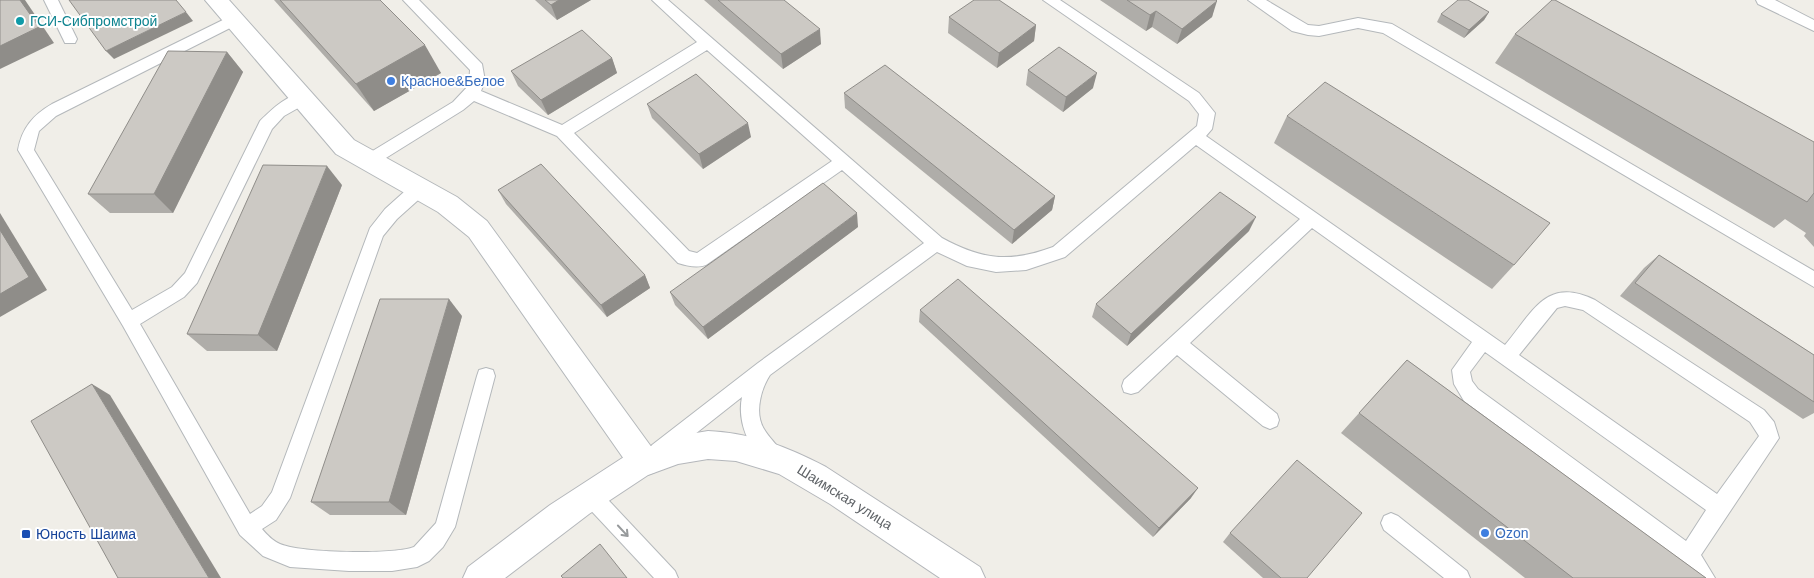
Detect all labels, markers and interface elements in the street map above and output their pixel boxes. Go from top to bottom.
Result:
place label: ГСИ-Сибпромстрой [30,13,157,29]
marker: ГСИ-Сибпромстрой [14,15,26,27]
place label: Красное&Белое [401,73,505,89]
marker: Красное&Белое [385,75,397,87]
street label: Шаимская улица [794,461,896,533]
one-way arrow [617,524,629,537]
place label: Ozon [1495,525,1528,541]
place label: Юность Шаима [36,526,136,542]
marker: Ozon [1479,527,1491,539]
marker: Юность Шаима [20,528,32,540]

